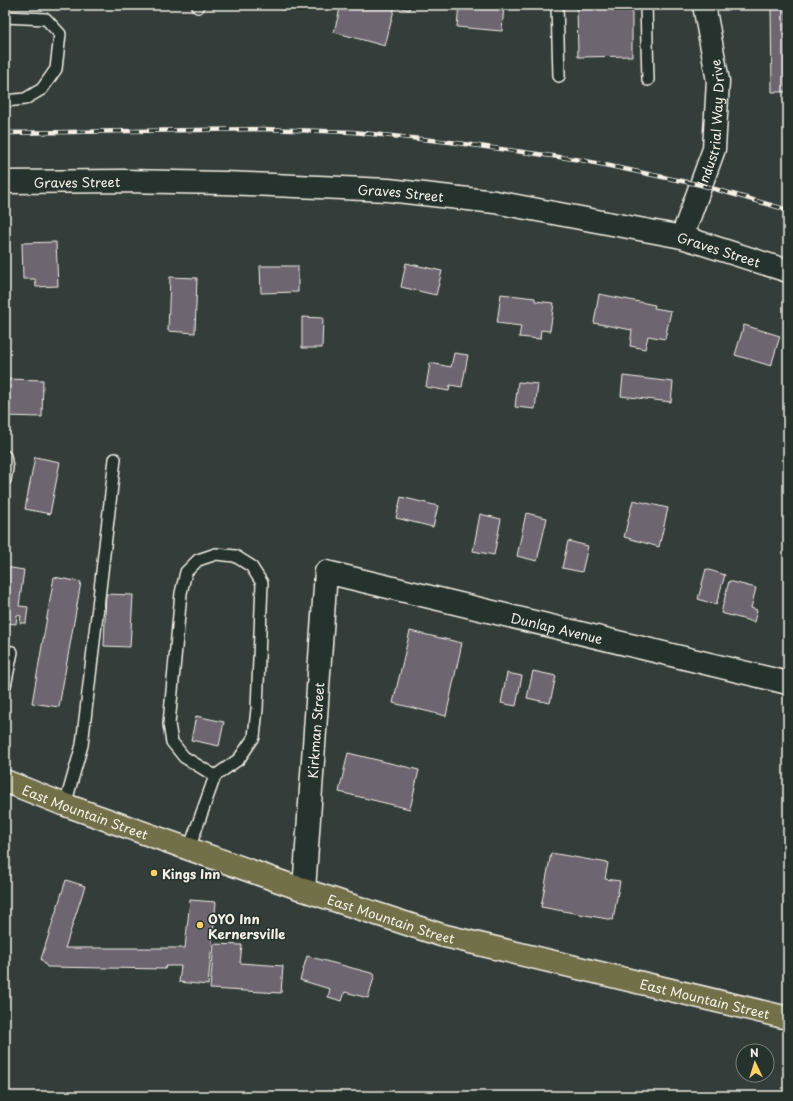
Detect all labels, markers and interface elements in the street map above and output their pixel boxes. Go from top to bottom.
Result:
street label: Industrial Way Drive [692,58,728,189]
street label: Graves Street [34,172,120,191]
street label: Graves Street [357,179,445,206]
street label: Graves Street [675,227,763,271]
street label: Dunlap Avenue [509,607,605,648]
street label: Kirkman Street [302,682,328,779]
street label: East Mountain Street [20,779,151,843]
place label: Kings Inn [162,864,220,883]
marker: Kings Inn [149,868,159,878]
street label: East Mountain Street [325,889,457,947]
place label: OYO Inn Kernersville [208,909,285,943]
marker: OYO Inn Kernersville [195,920,205,930]
street label: East Mountain Street [638,973,772,1023]
north arrow [735,1043,775,1083]
text: N [749,1044,759,1061]

